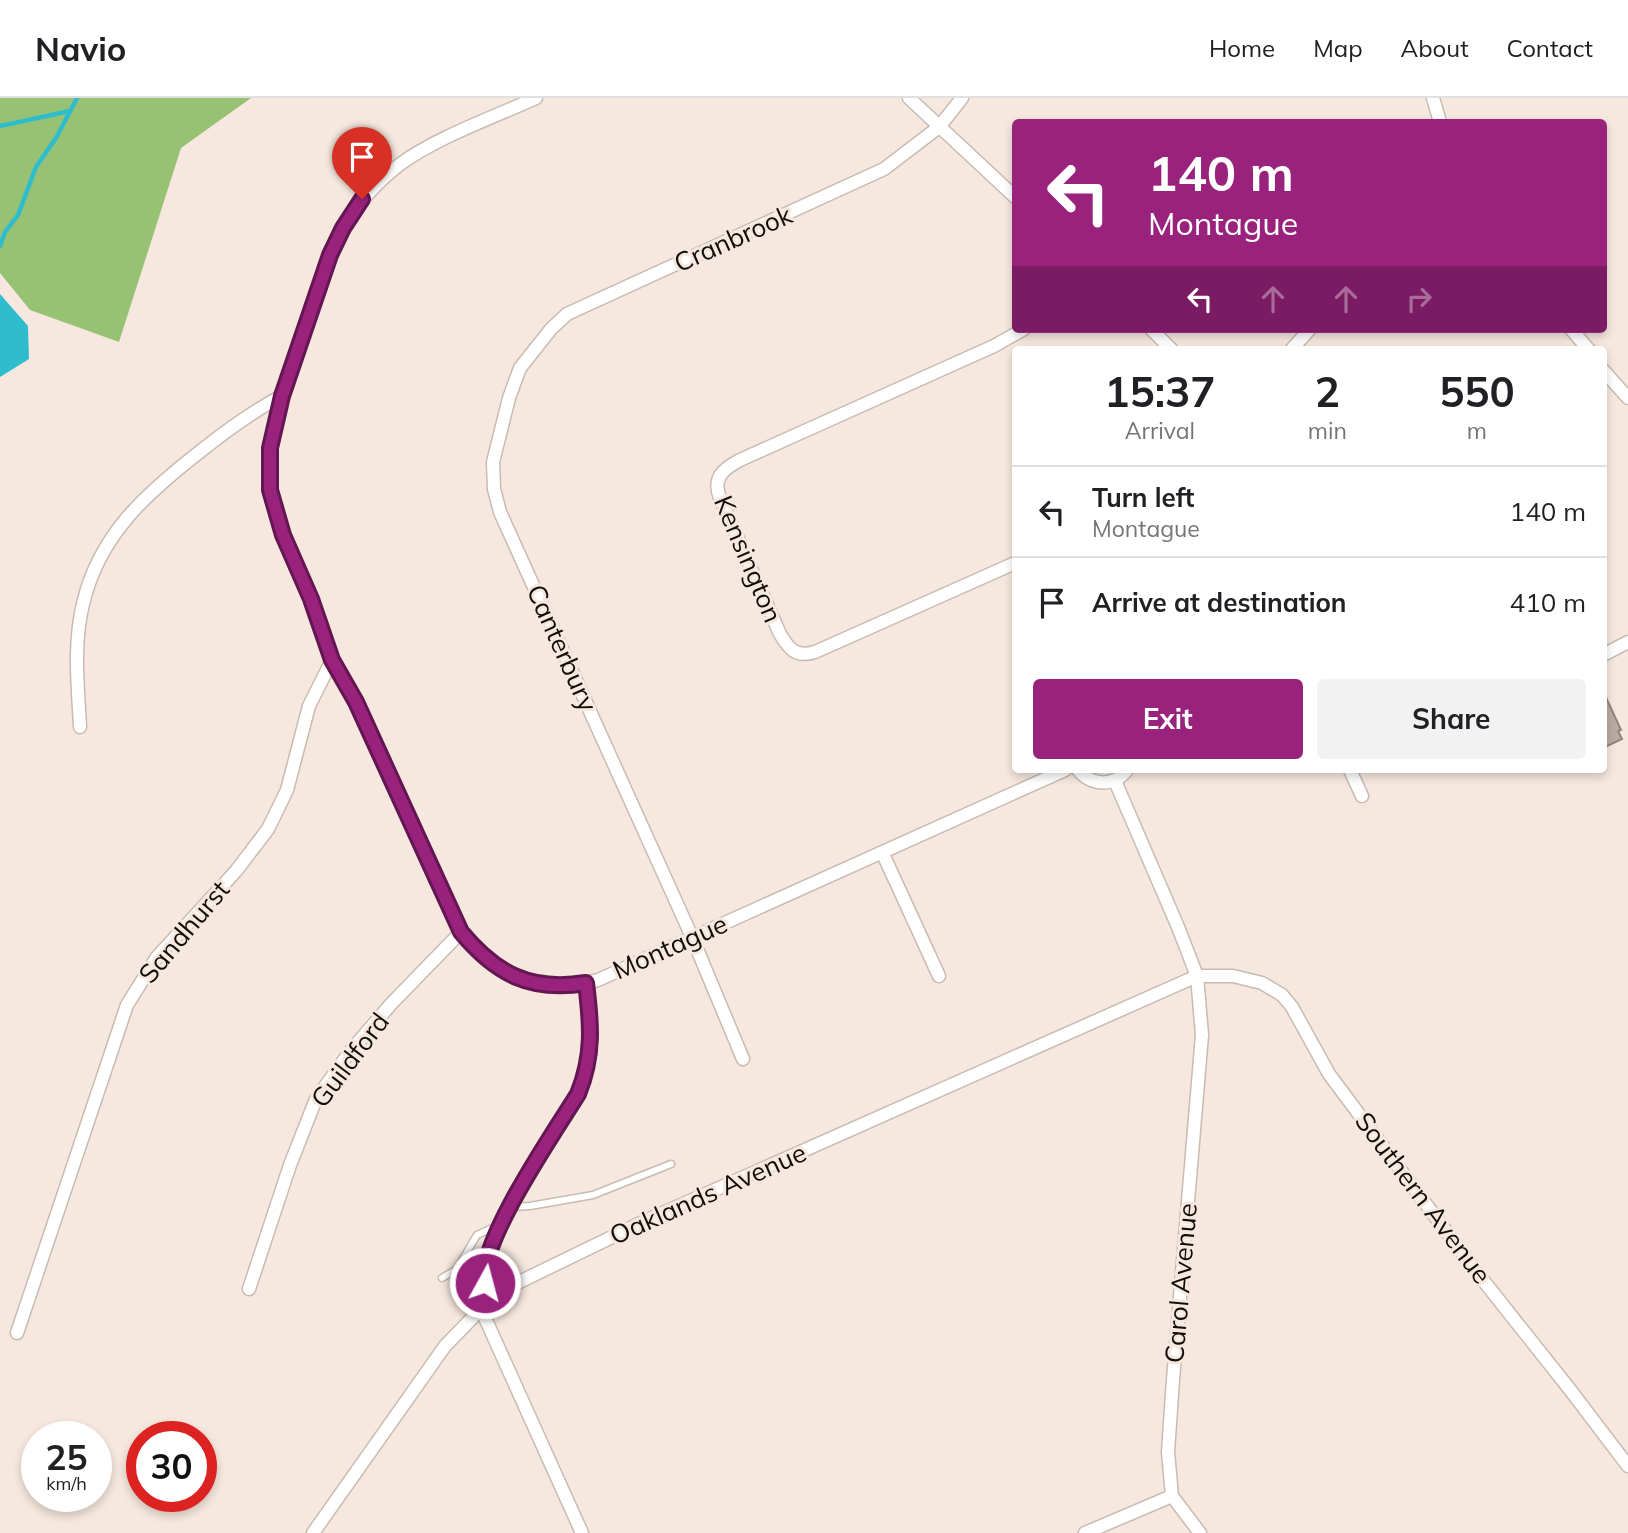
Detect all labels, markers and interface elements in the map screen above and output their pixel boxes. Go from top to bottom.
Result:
text: Navio [35,28,126,69]
text: Home [1209,33,1275,63]
text: Map [1313,33,1363,63]
text: About [1401,33,1469,63]
text: Contact [1507,33,1593,63]
pin [332,127,392,199]
icon: arrive [343,138,381,176]
text: 140 m [1148,142,1294,203]
icon: left [1033,147,1124,238]
street label: Cranbrook [669,198,798,279]
text: Montague [1148,203,1298,243]
icon: left [1181,280,1219,318]
icon: ahead [1254,280,1292,318]
icon: ahead [1327,280,1365,318]
icon: right [1400,280,1438,318]
text: 15:37 [1104,365,1215,418]
text: 2 [1315,365,1340,418]
text: 550 [1439,365,1515,418]
text: Arrival [1125,416,1195,445]
text: min [1308,416,1347,445]
text: m [1467,416,1487,445]
text: Turn left [1092,481,1194,514]
street label: Kensington [707,490,790,627]
icon: left [1033,493,1071,531]
text: 140 m [1510,495,1586,528]
text: Montague [1092,514,1200,543]
street label: Canterbury [520,579,605,717]
icon: arrive [1033,584,1071,622]
text: Arrive at destination [1092,586,1347,619]
text: 410 m [1510,586,1586,619]
button: Exit [1033,679,1303,759]
button: Share [1317,679,1586,759]
street label: Sandhurst [131,874,236,990]
street label: Montague [607,907,732,986]
street label: Guildford [303,1006,396,1114]
street label: Southern Avenue [1348,1105,1499,1290]
street label: Oaklands Avenue [604,1135,811,1252]
street label: Carol Avenue [1157,1202,1204,1364]
position arrow [448,1246,522,1320]
speed limit sign: 30 [126,1421,217,1512]
text: 25 [45,1435,88,1479]
text: km/h [46,1472,87,1495]

